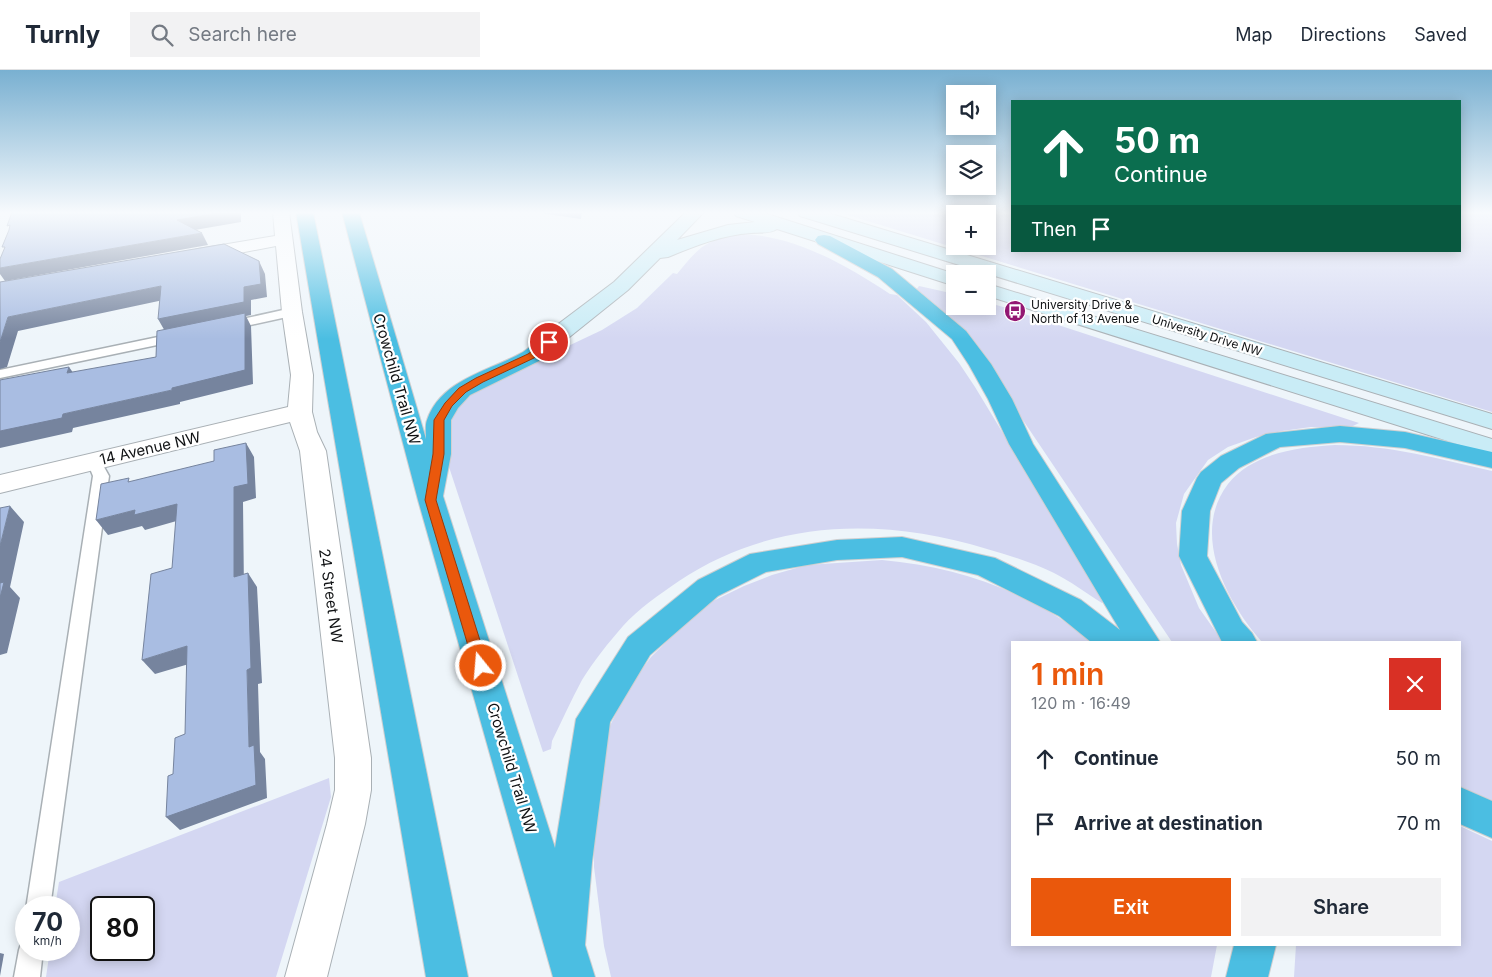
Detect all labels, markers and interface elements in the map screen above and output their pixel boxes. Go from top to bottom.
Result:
search box [130,12,480,57]
text: Turnly [25,20,100,49]
icon: search [148,21,176,49]
text: Search here [188,23,297,46]
text: Map [1235,24,1273,45]
text: Directions [1301,24,1386,45]
text: Saved [1414,24,1467,45]
map controls [946,85,996,315]
button: sound [946,85,996,135]
text: 50 m [1114,119,1200,161]
icon: ahead [1031,120,1096,185]
button: layers [946,145,996,195]
text: Continue [1114,161,1208,187]
button: + [946,205,996,255]
icon: arrive [1087,215,1115,243]
text: Then [1031,218,1077,241]
button: − [946,265,996,315]
place label: University Drive & North of 13 Avenue [1031,297,1139,326]
bus stop icon: University Drive & North of 13 Avenue [1003,299,1027,323]
street label: Crowchild Trail NW [369,311,425,447]
street label: University Drive NW [1150,311,1264,359]
pin [528,321,570,363]
icon: arrive [535,328,563,356]
street label: 14 Avenue NW [98,427,203,469]
street label: 24 Street NW [315,547,347,645]
position arrow [454,639,506,691]
text: 1 min [1031,656,1104,692]
button: close [1389,658,1441,710]
text: 120 m · 16:49 [1031,693,1131,713]
street label: Crowchild Trail NW [483,700,541,836]
icon: ahead [1031,745,1059,773]
text: Continue [1074,747,1159,770]
text: 50 m [1395,747,1441,770]
icon: arrive [1031,810,1059,838]
text: Arrive at destination [1074,812,1263,835]
text: 70 m [1397,812,1441,835]
button: Exit [1031,878,1231,936]
button: Share [1241,878,1441,936]
speed limit sign: 80 [90,896,155,961]
text: 70 [32,907,63,937]
text: km/h [33,933,62,948]

